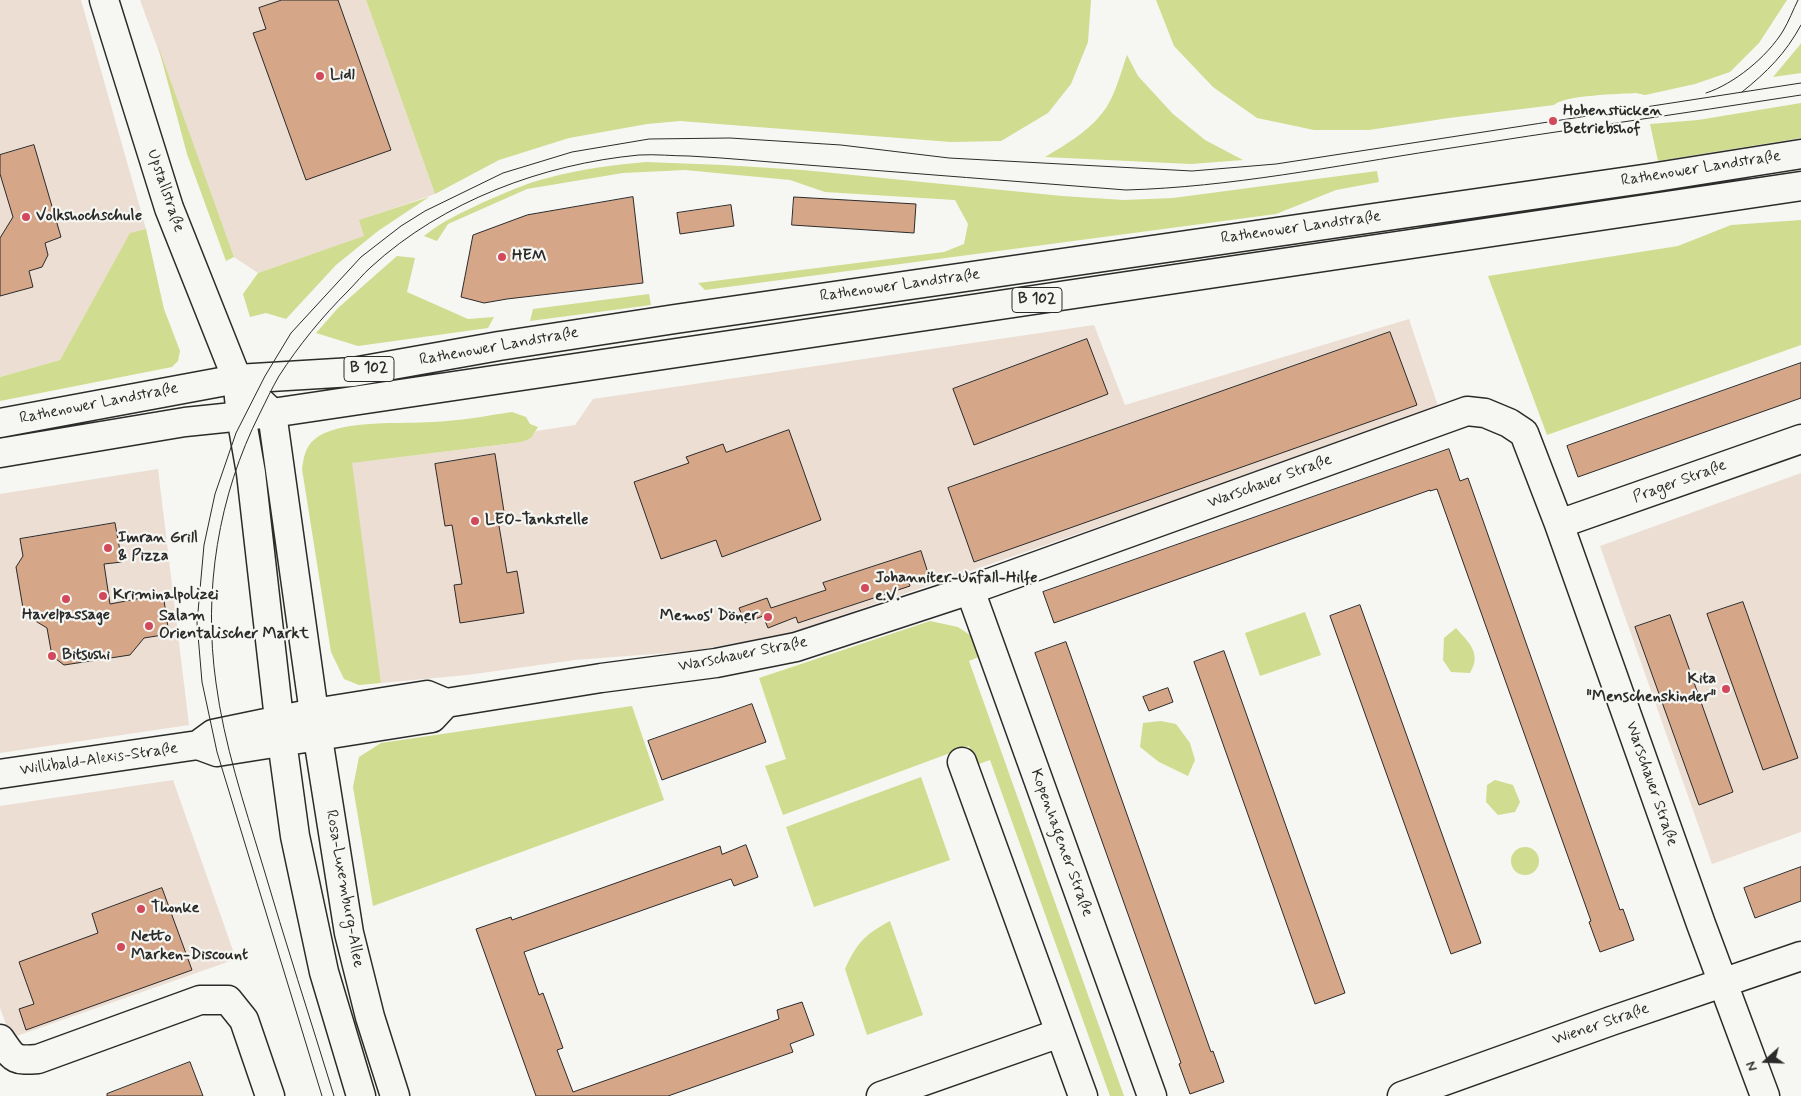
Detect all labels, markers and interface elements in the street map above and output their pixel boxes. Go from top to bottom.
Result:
place label: Lidl [330,66,355,86]
marker: Lidl [314,70,326,82]
place label: Hohenstücken Betriebshof [1563,102,1662,140]
marker: Hohenstücken Betriebshof [1547,115,1559,127]
street label: Upstallstraße [142,147,188,235]
street label: Rathenower Landstraße [1620,147,1782,191]
place label: Volkshochschule [36,207,142,227]
street label: Rathenower Landstraße [1220,207,1382,249]
marker: Volkshochschule [20,211,32,223]
place label: HEM [512,247,547,267]
marker: HEM [496,251,508,263]
street label: Rathenower Landstraße [819,265,981,307]
road number: B 102 [1012,288,1062,312]
street label: Rathenower Landstraße [418,324,580,370]
road number: B 102 [344,356,394,382]
street label: Rathenower Landstraße [18,379,180,429]
street label: Warschauer Straße [1205,451,1335,513]
street label: Prager Straße [1631,456,1729,508]
place label: LEO-Tankstelle [485,511,588,531]
marker: LEO-Tankstelle [469,515,481,527]
place label: Imran Grill & Pizza [118,529,198,567]
marker: Imran Grill & Pizza [102,542,114,554]
place label: Johanniter-Unfall-Hilfe e.V. [875,569,1037,607]
marker: Johanniter-Unfall-Hilfe e.V. [859,582,871,594]
place label: Kriminalpolizei [113,586,219,606]
marker: Kriminalpolizei [97,590,109,602]
marker: Havelpassage [60,593,72,605]
place label: Havelpassage [22,606,110,626]
place label: Salam Orientalischer Markt [159,607,309,645]
place label: Memos' Döner [660,607,758,627]
marker: Memos' Döner [762,611,774,623]
marker: Salam Orientalischer Markt [143,620,155,632]
street label: Warschauer Straße [677,633,809,677]
place label: Bitsushi [62,646,110,666]
marker: Bitsushi [46,650,58,662]
place label: Kita "Menschenskinder" [1587,670,1716,708]
marker: Kita "Menschenskinder" [1720,683,1732,695]
street label: Warschauer Straße [1621,719,1681,849]
street label: Willibald-Alexis-Straße [19,739,179,781]
street label: Kopenhagener Straße [1025,767,1097,919]
street label: Rosa-Luxemburg-Allee [321,809,367,969]
place label: Thonke [151,899,199,919]
marker: Thonke [135,903,147,915]
place label: Netto Marken-Discount [131,928,248,966]
marker: Netto Marken-Discount [115,941,127,953]
street label: Wiener Straße [1550,1000,1652,1050]
north arrow [1741,1036,1791,1086]
text: N [1742,1059,1762,1074]

